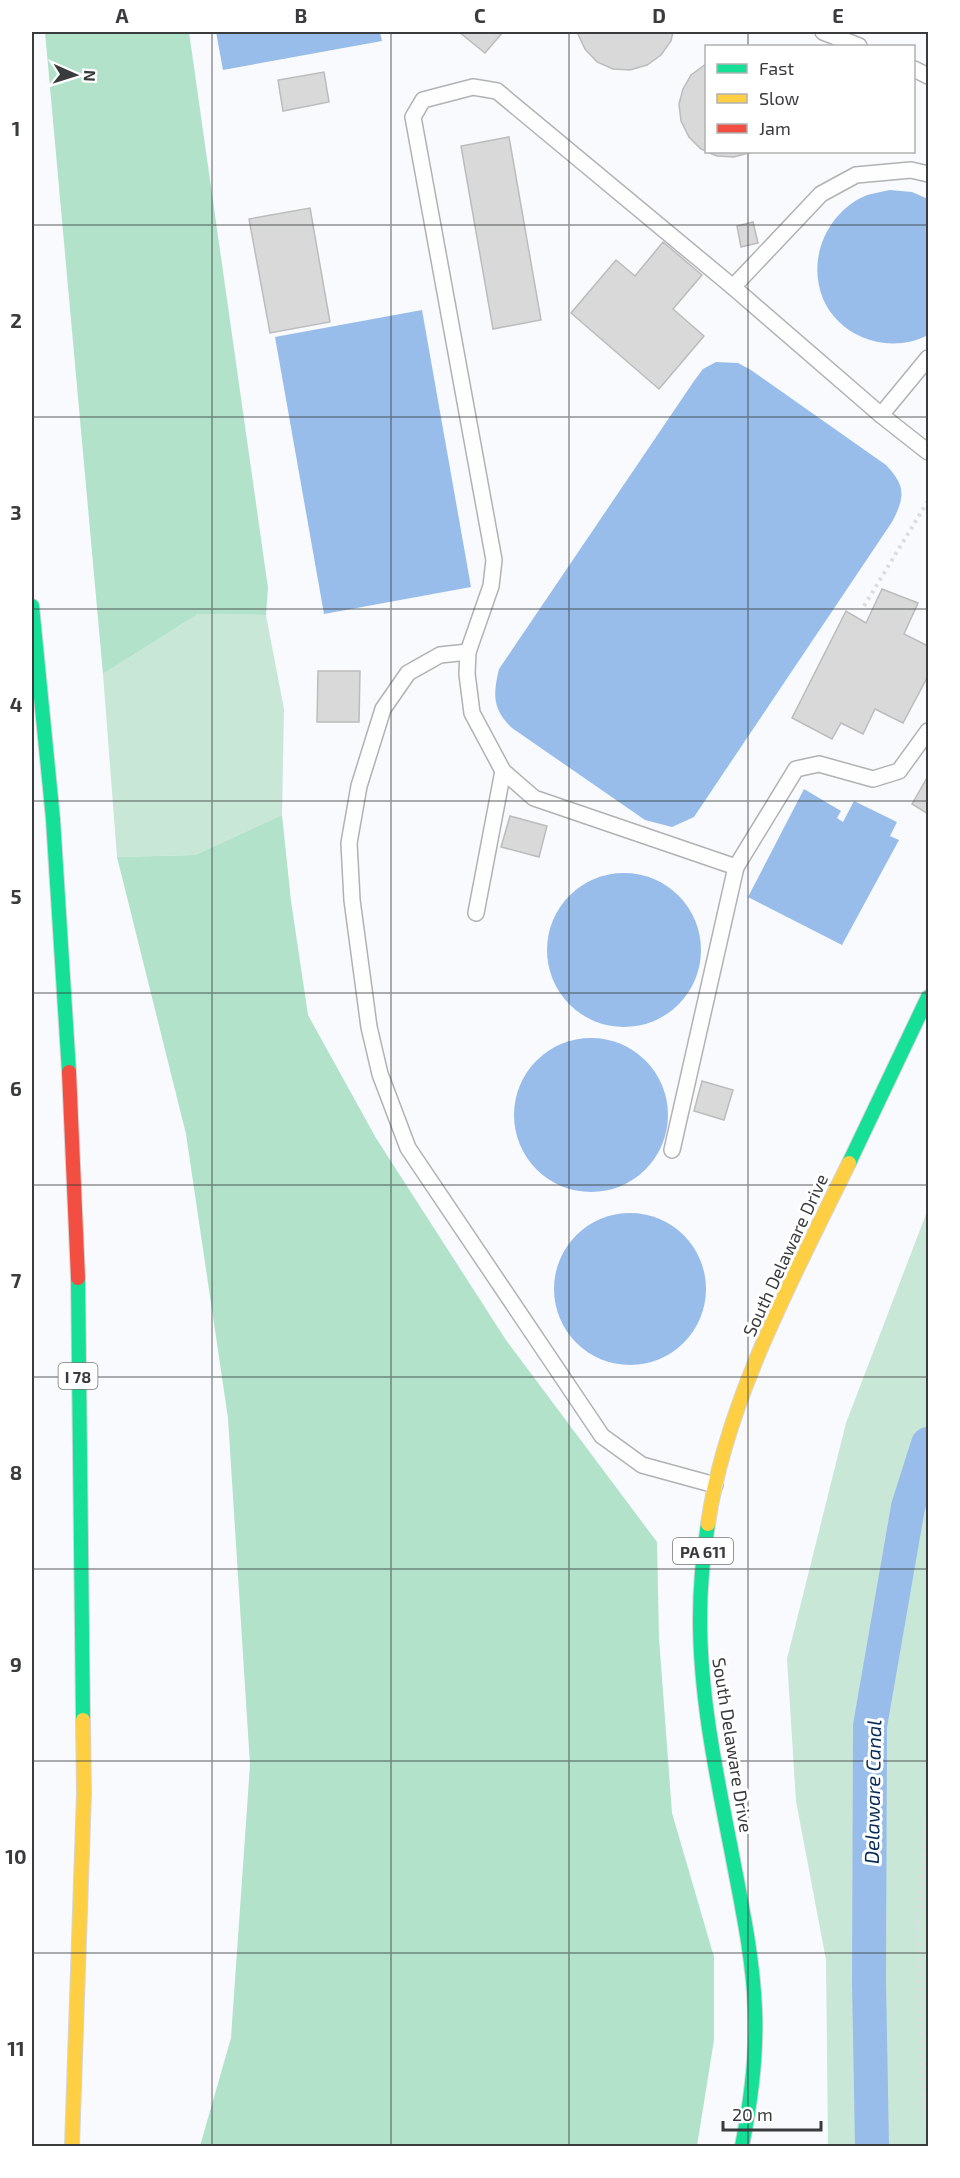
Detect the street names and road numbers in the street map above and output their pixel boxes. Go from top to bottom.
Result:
street label: South Delaware Drive [738,1170,832,1340]
road number: I 78 [58,1363,98,1389]
road number: PA 611 [673,1538,733,1564]
street label: South Delaware Drive [708,1656,758,1834]

